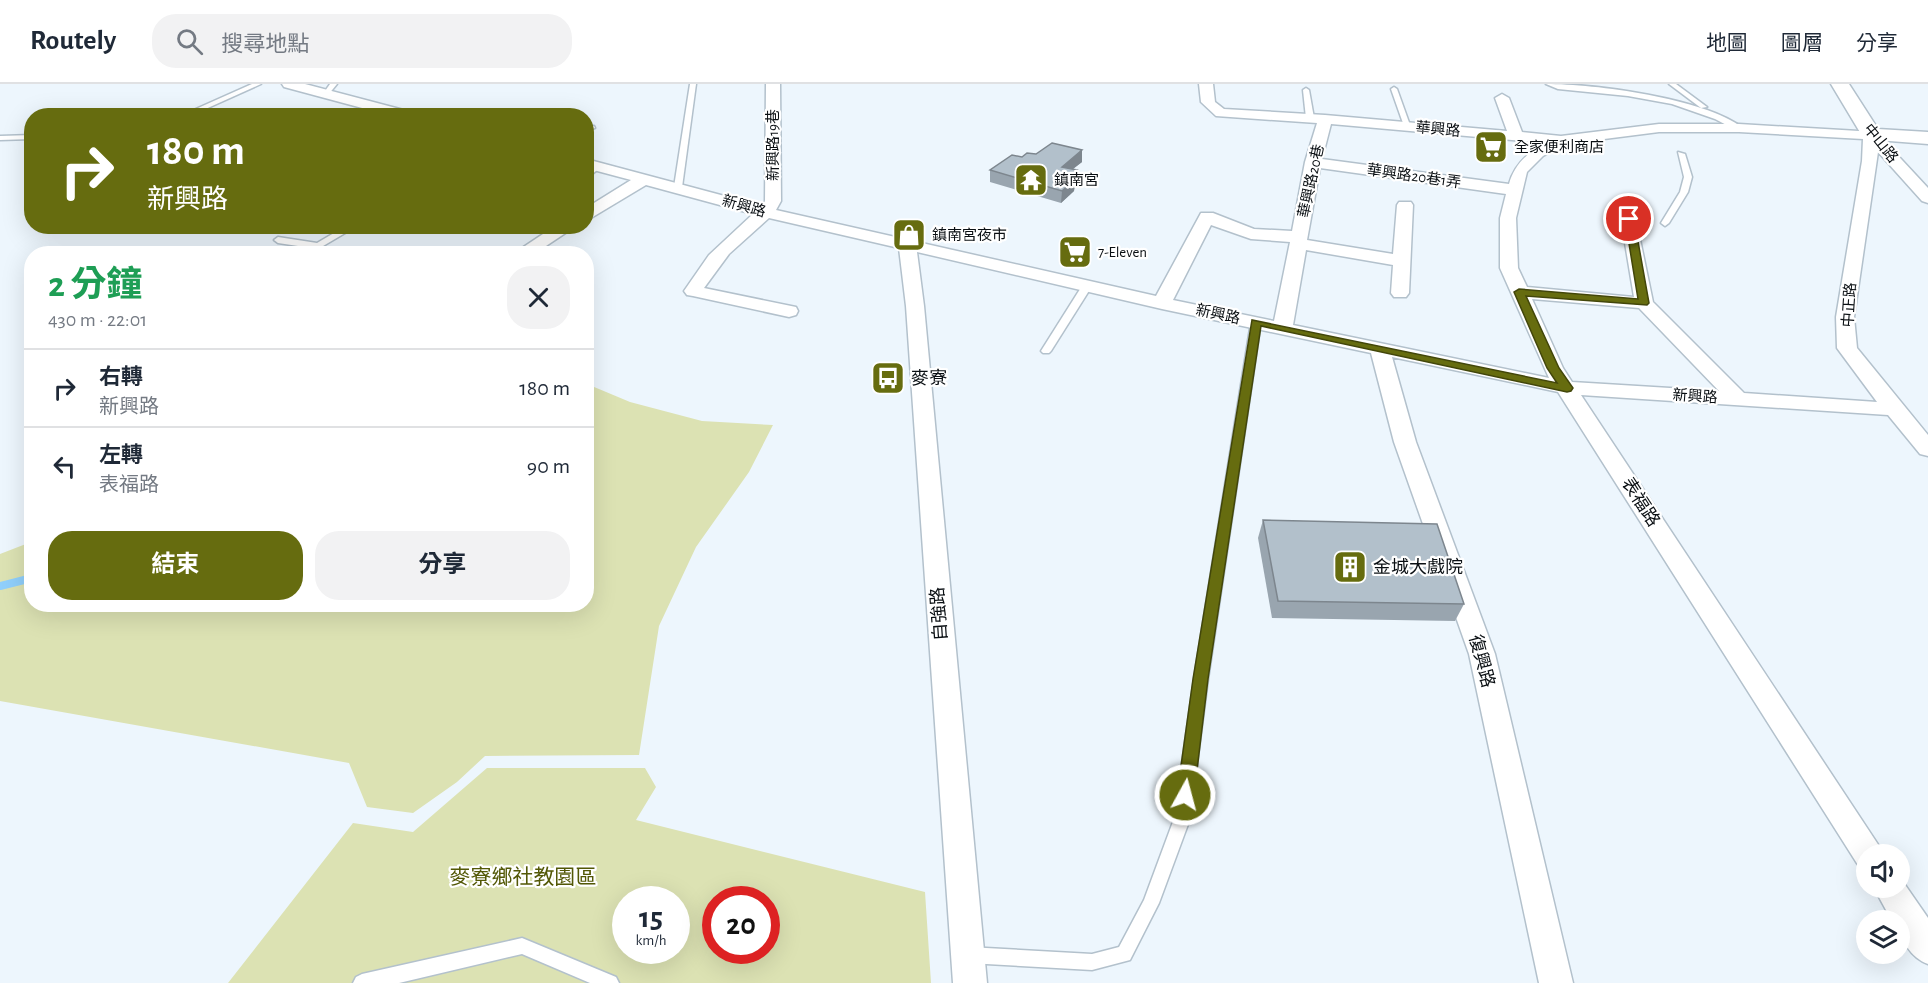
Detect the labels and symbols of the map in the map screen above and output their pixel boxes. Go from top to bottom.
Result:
street label: 新興路19巷 [765,109,781,181]
street label: 華興路 [1415,119,1461,139]
street label: 中山路 [1861,120,1901,166]
supermarket icon: 全家便利商店 [1473,129,1509,165]
place label: 全家便利商店 [1514,139,1604,155]
street label: 華興路20巷 [1295,143,1327,219]
street label: 華興路20巷1弄 [1366,161,1462,191]
temple icon: 鎮南宮 [1013,162,1049,198]
place label: 鎮南宮 [1054,171,1099,188]
street label: 新興路 [720,192,768,220]
pin [1603,193,1654,244]
shop icon: 鎮南宮夜市 [891,217,927,253]
place label: 鎮南宮夜市 [932,226,1007,243]
supermarket icon: 7-Eleven [1057,234,1093,270]
place label: 7-Eleven [1098,245,1147,260]
street label: 中正路 [1839,282,1859,328]
street label: 新興路 [1194,301,1242,327]
bus stop icon: 麥寮 [870,360,906,396]
place label: 麥寮 [911,368,947,388]
street label: 新興路 [1672,386,1718,406]
street label: 表福路 [1618,474,1664,530]
building icon: 金城大戲院 [1332,549,1368,585]
place label: 金城大戲院 [1373,557,1463,577]
street label: 自強路 [927,586,951,642]
street label: 復興路 [1465,632,1499,690]
position arrow [1153,763,1217,827]
park label: 麥寮鄉社教園區 [450,866,597,888]
speed limit sign: 20 [702,886,780,964]

